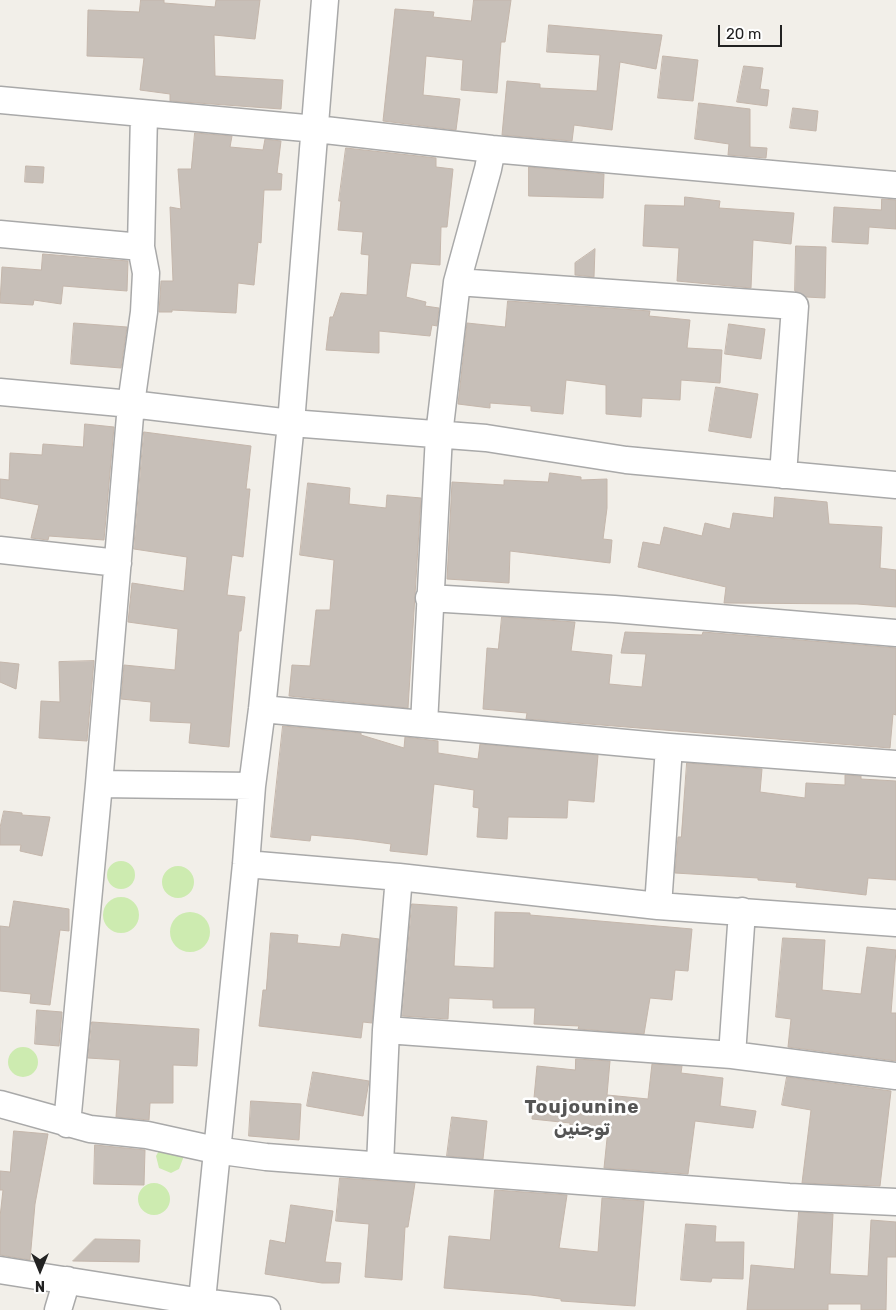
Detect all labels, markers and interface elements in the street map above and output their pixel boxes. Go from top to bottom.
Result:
scale bar [721,15,785,47]
text: 20 m [726,25,761,43]
district label: Toujounine توجنين [523,1097,641,1141]
north arrow [15,1245,65,1295]
text: N [35,1277,45,1294]

